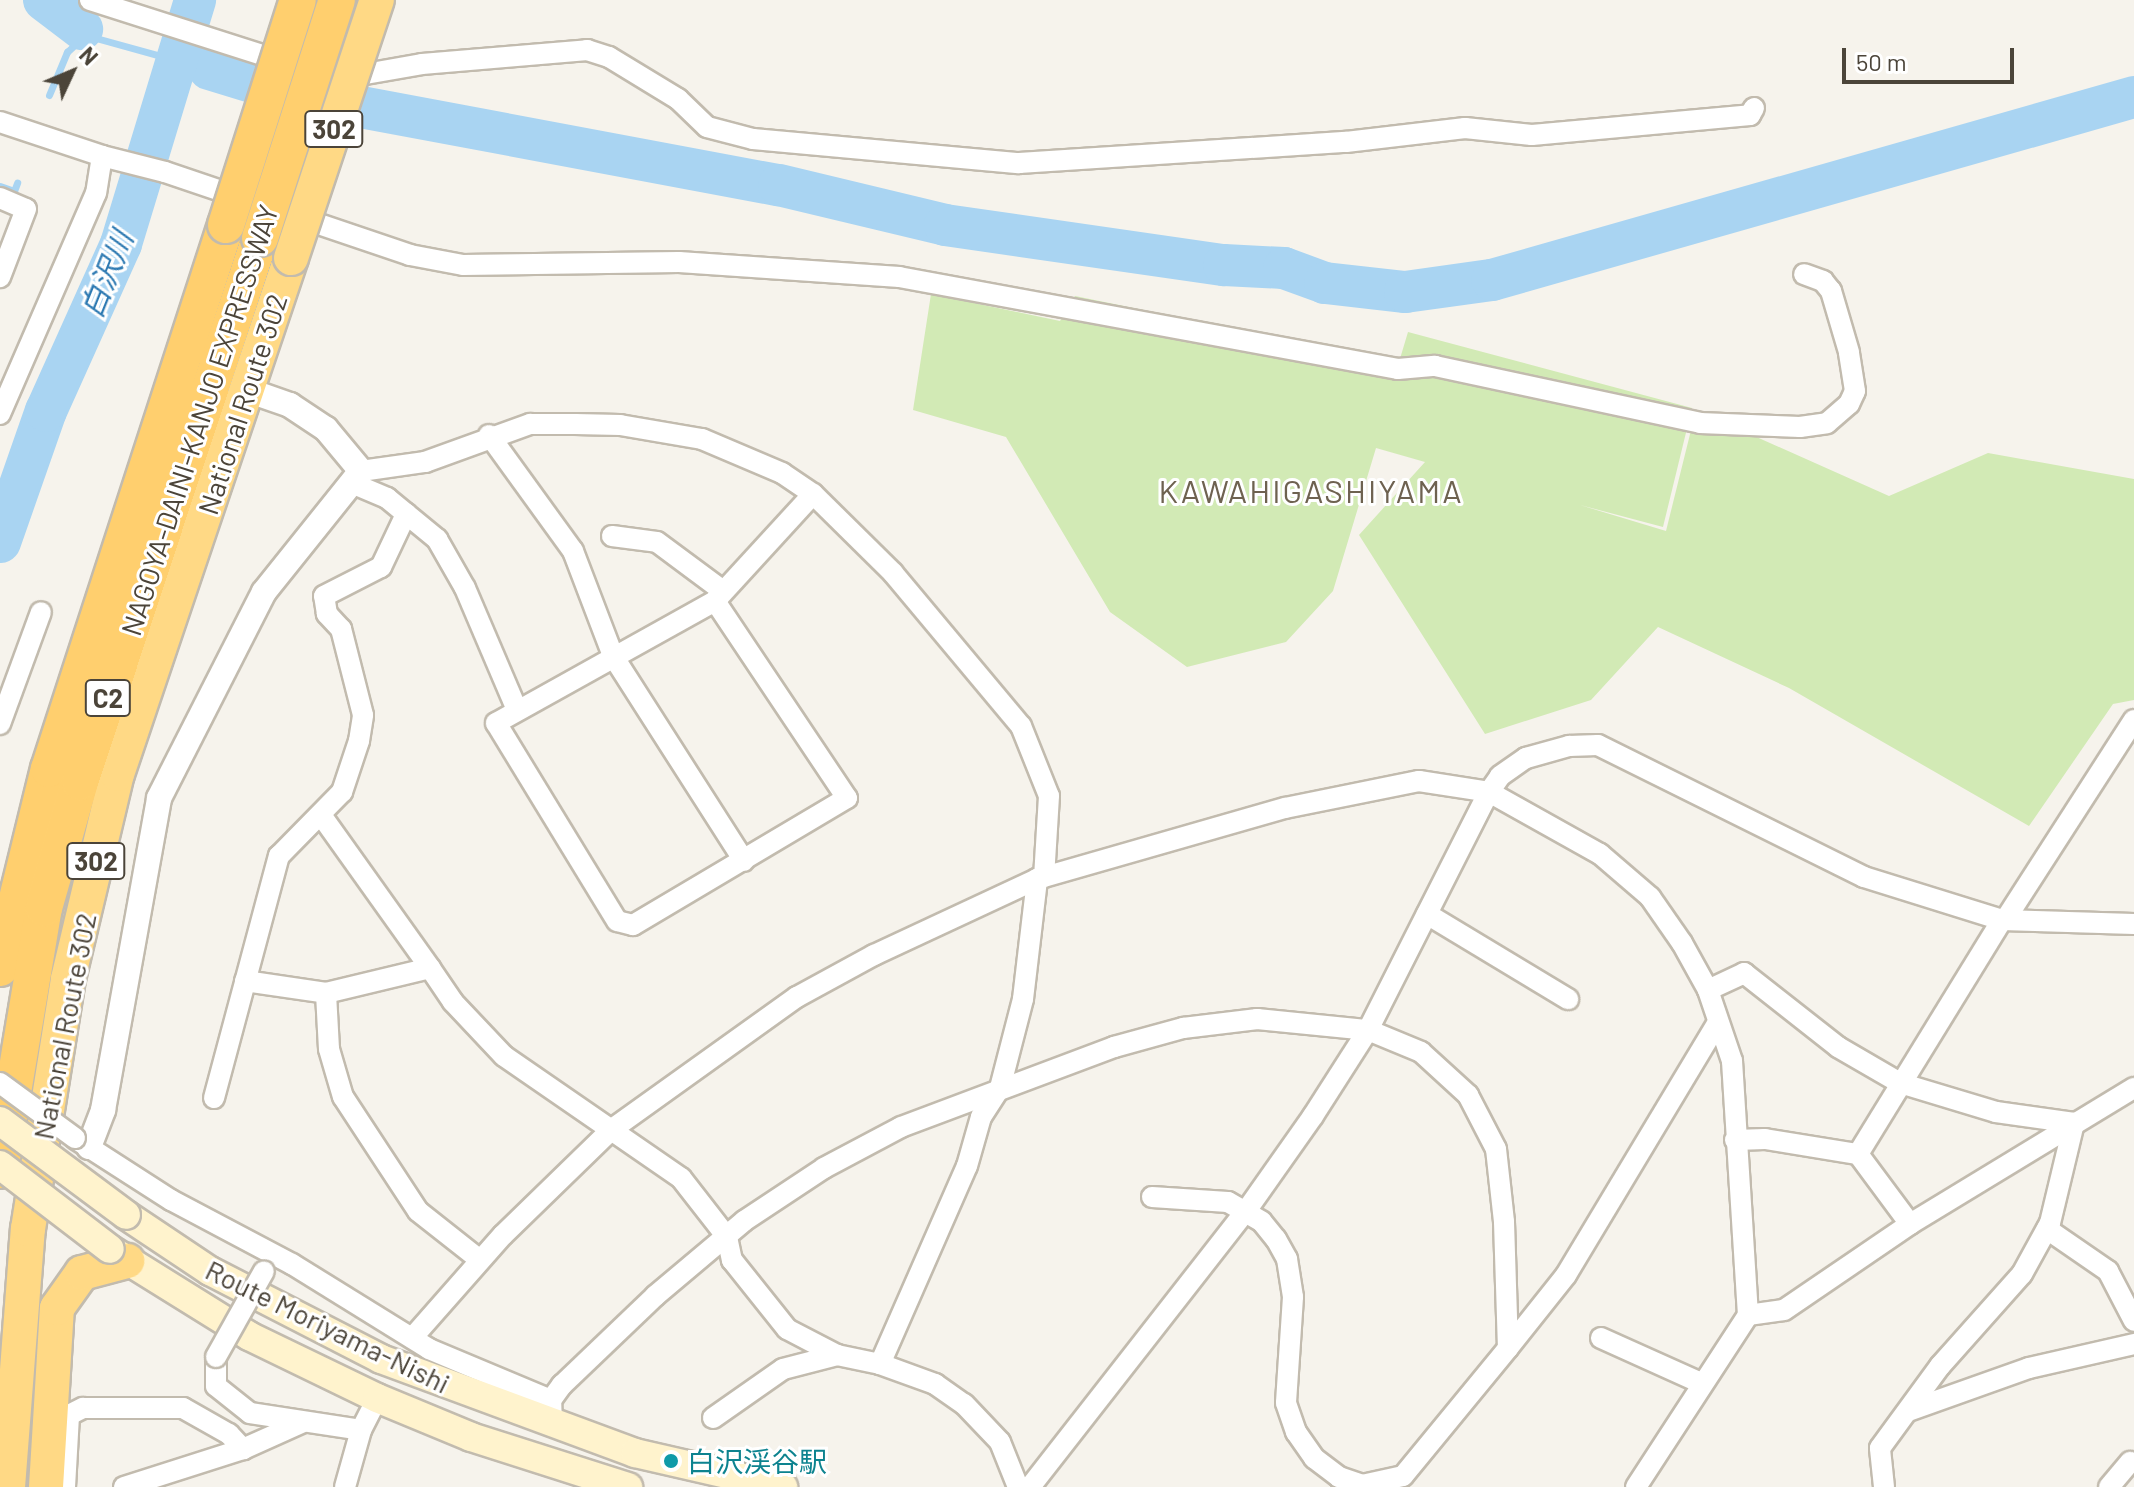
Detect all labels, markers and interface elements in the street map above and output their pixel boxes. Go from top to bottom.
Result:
north arrow [32,32,112,112]
scale bar [1846,32,2018,82]
text: N [75,41,104,70]
text: 50 m [1856,47,1907,76]
road number: 302 [304,107,364,151]
street label: NAGOYA-DAINI-KANJO EXPRESSWAY [113,200,285,640]
water label: 白沢川 [72,226,140,322]
street label: National Route 302 [190,289,294,519]
district label: KAWAHIGASHIYAMA [1158,471,1464,509]
road number: C2 [84,676,132,720]
road number: 302 [66,839,126,883]
street label: National Route 302 [26,910,102,1142]
street label: Route Moriyama-Nishi [200,1252,456,1400]
place label: 白沢渓谷駅 [687,1444,827,1478]
marker: 白沢渓谷駅 [662,1452,680,1470]

